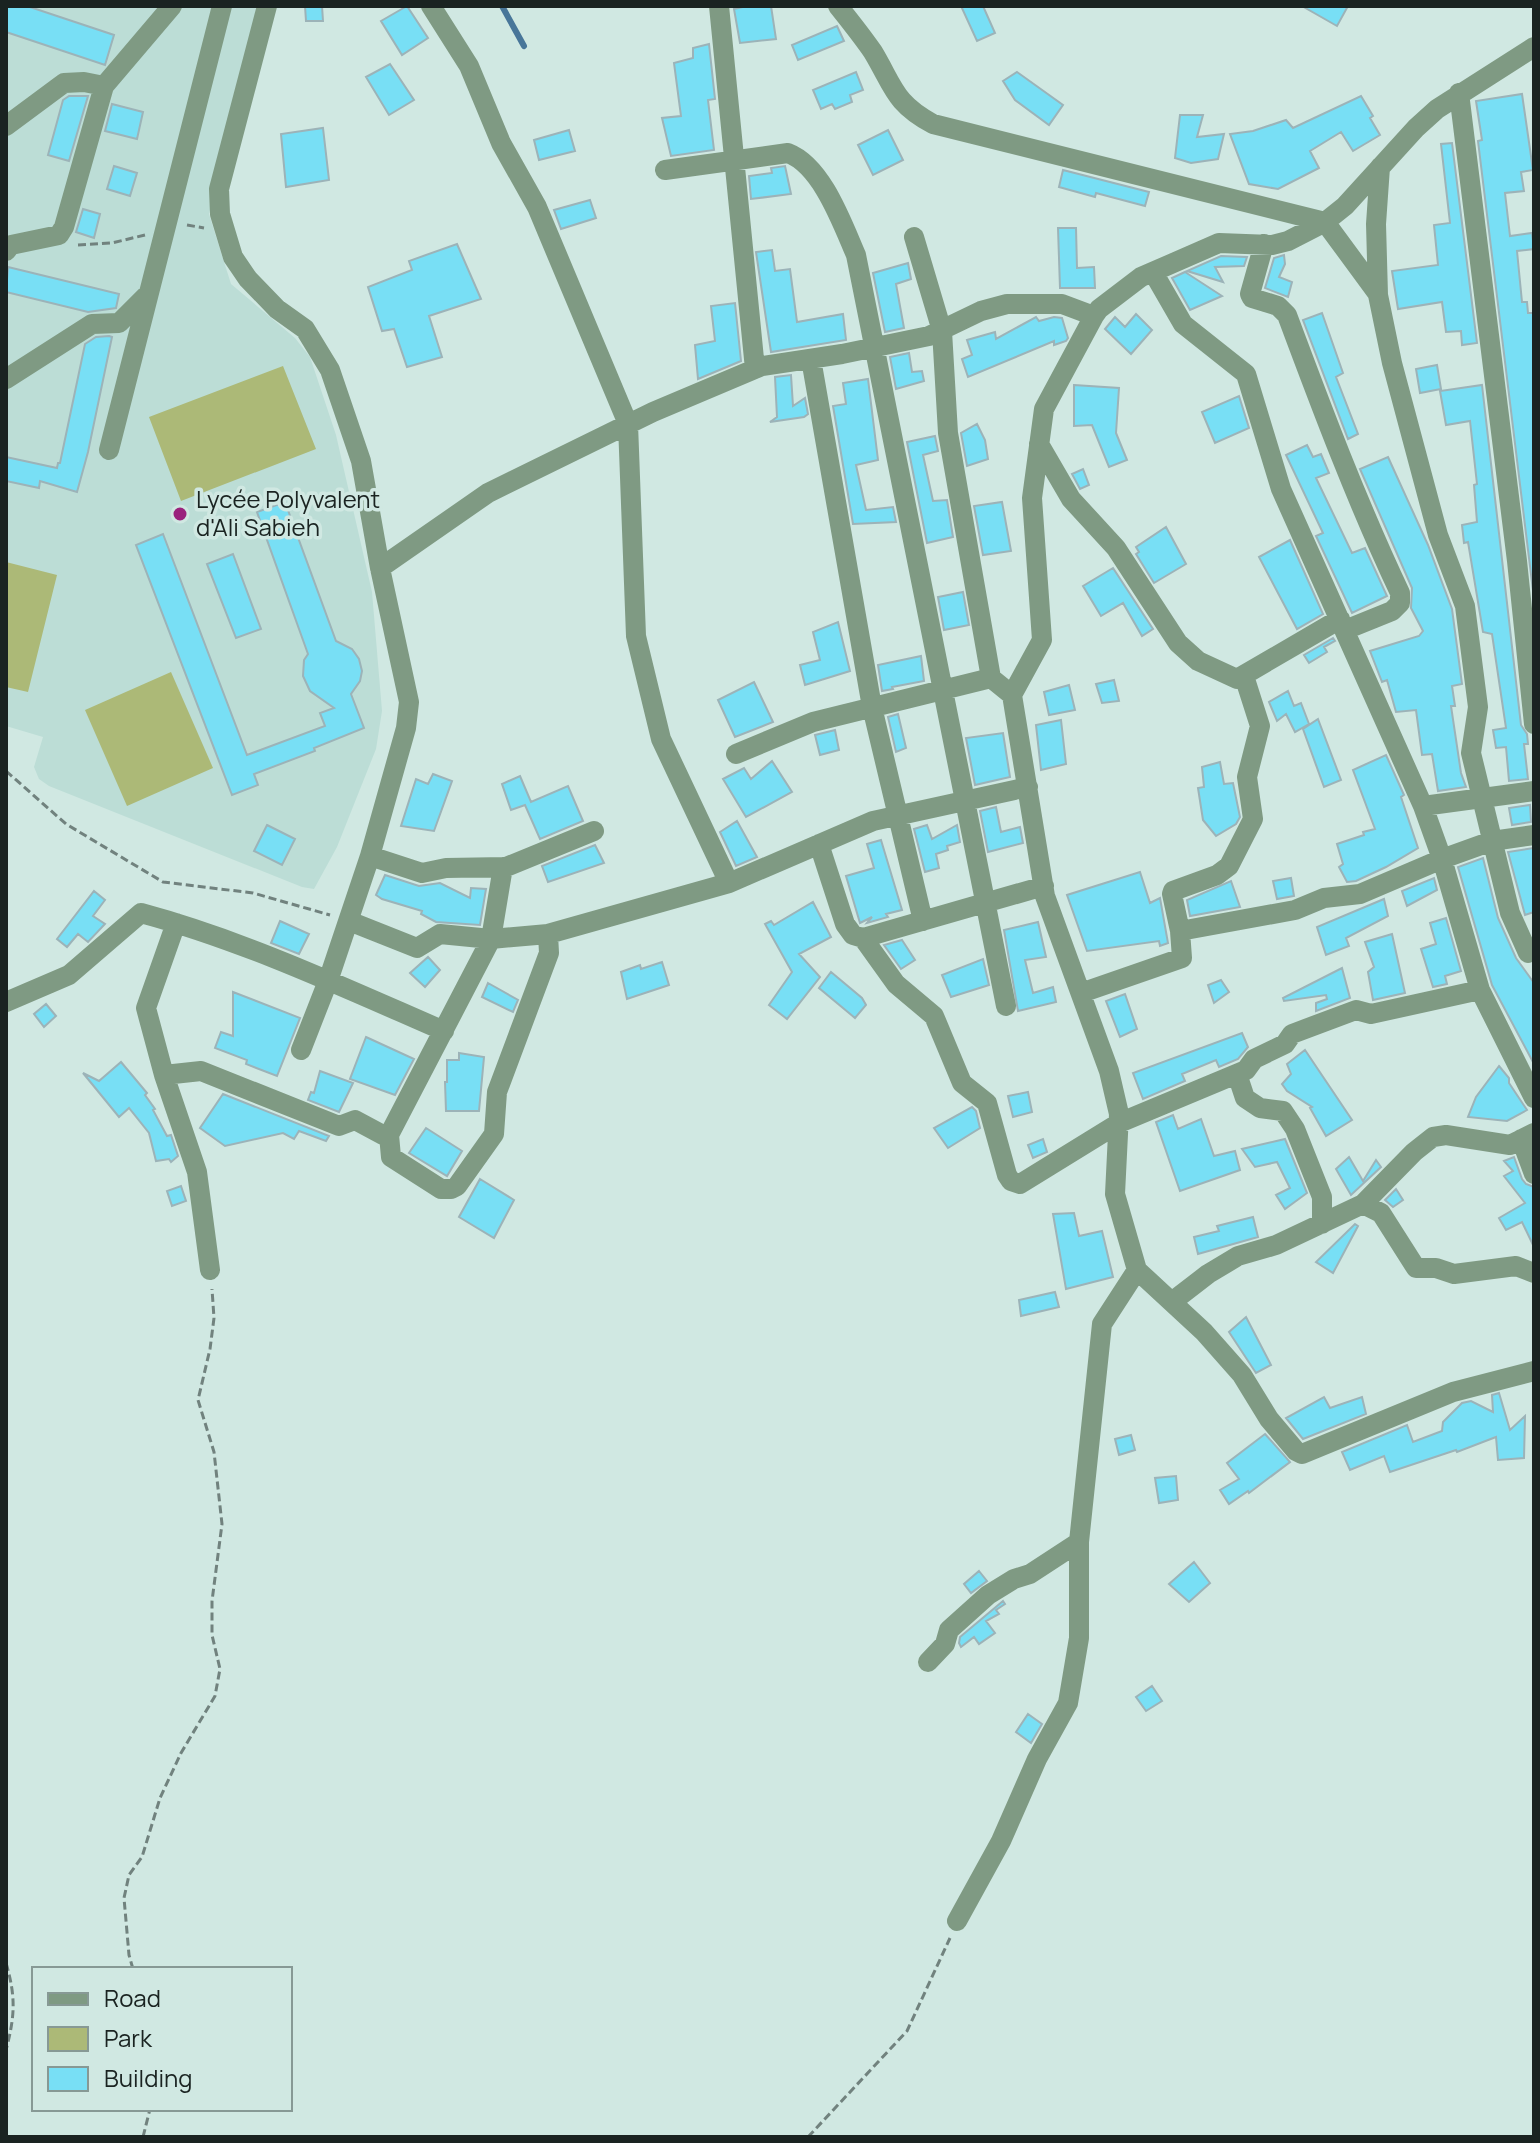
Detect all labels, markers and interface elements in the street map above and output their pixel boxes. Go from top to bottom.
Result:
place label: Lycée Polyvalent d'Ali Sabieh [196,482,380,543]
marker: Lycée Polyvalent d'Ali Sabieh [171,505,189,523]
legend [32,1967,292,2111]
text: Road [104,1981,161,2014]
text: Park [104,2021,153,2054]
text: Building [104,2061,192,2094]

